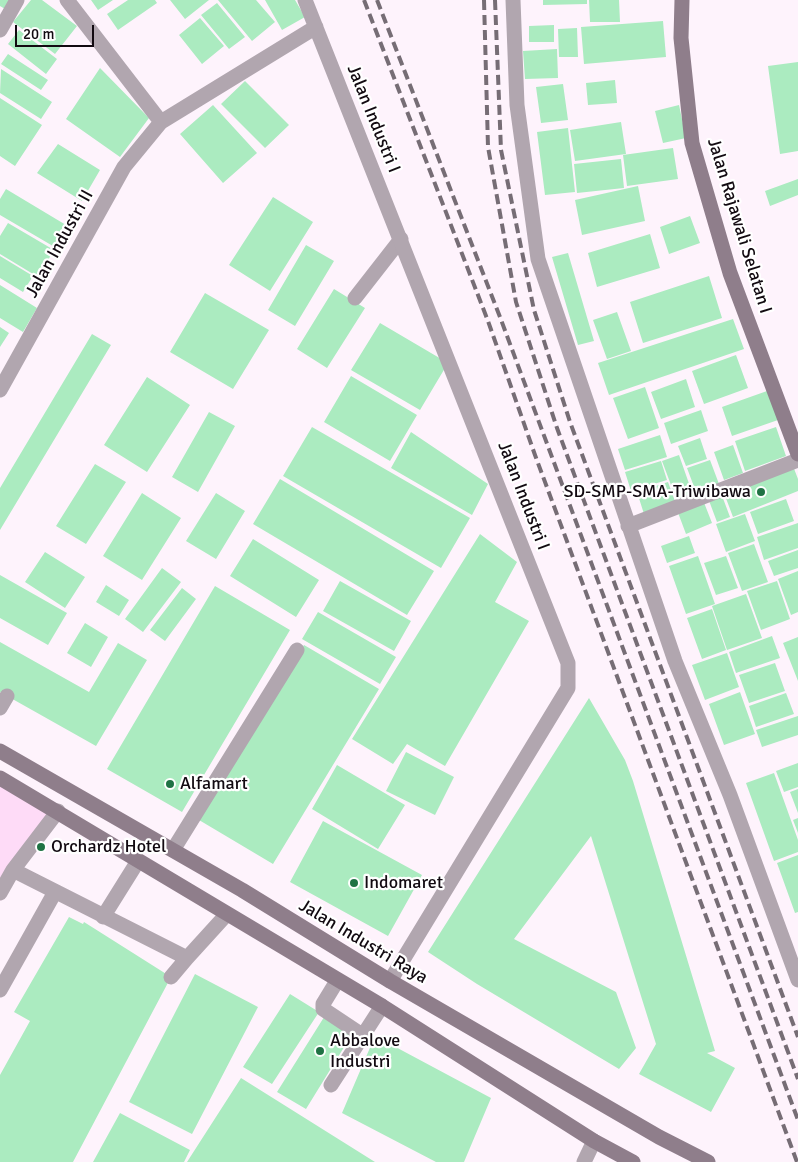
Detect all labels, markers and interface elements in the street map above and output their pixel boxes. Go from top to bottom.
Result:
scale bar [18,15,96,47]
text: 20 m [23,25,54,43]
street label: Jalan Industri I [342,62,404,176]
street label: Jalan Rajawali Selatan I [702,136,776,316]
street label: Jalan Industri II [21,186,99,302]
street label: Jalan Industri I [492,439,554,553]
place label: SD-SMP-SMA-Triwibawa [563,481,751,503]
marker: SD-SMP-SMA-Triwibawa [755,486,767,498]
place label: Alfamart [180,773,248,795]
marker: Alfamart [164,778,176,790]
place label: Orchardz Hotel [51,836,166,858]
marker: Orchardz Hotel [35,841,47,853]
place label: Indomaret [364,872,443,894]
marker: Indomaret [348,877,360,889]
street label: Jalan Industri Raya [295,895,431,989]
place label: Abbalove Industri [330,1030,400,1072]
marker: Abbalove Industri [314,1045,326,1057]

